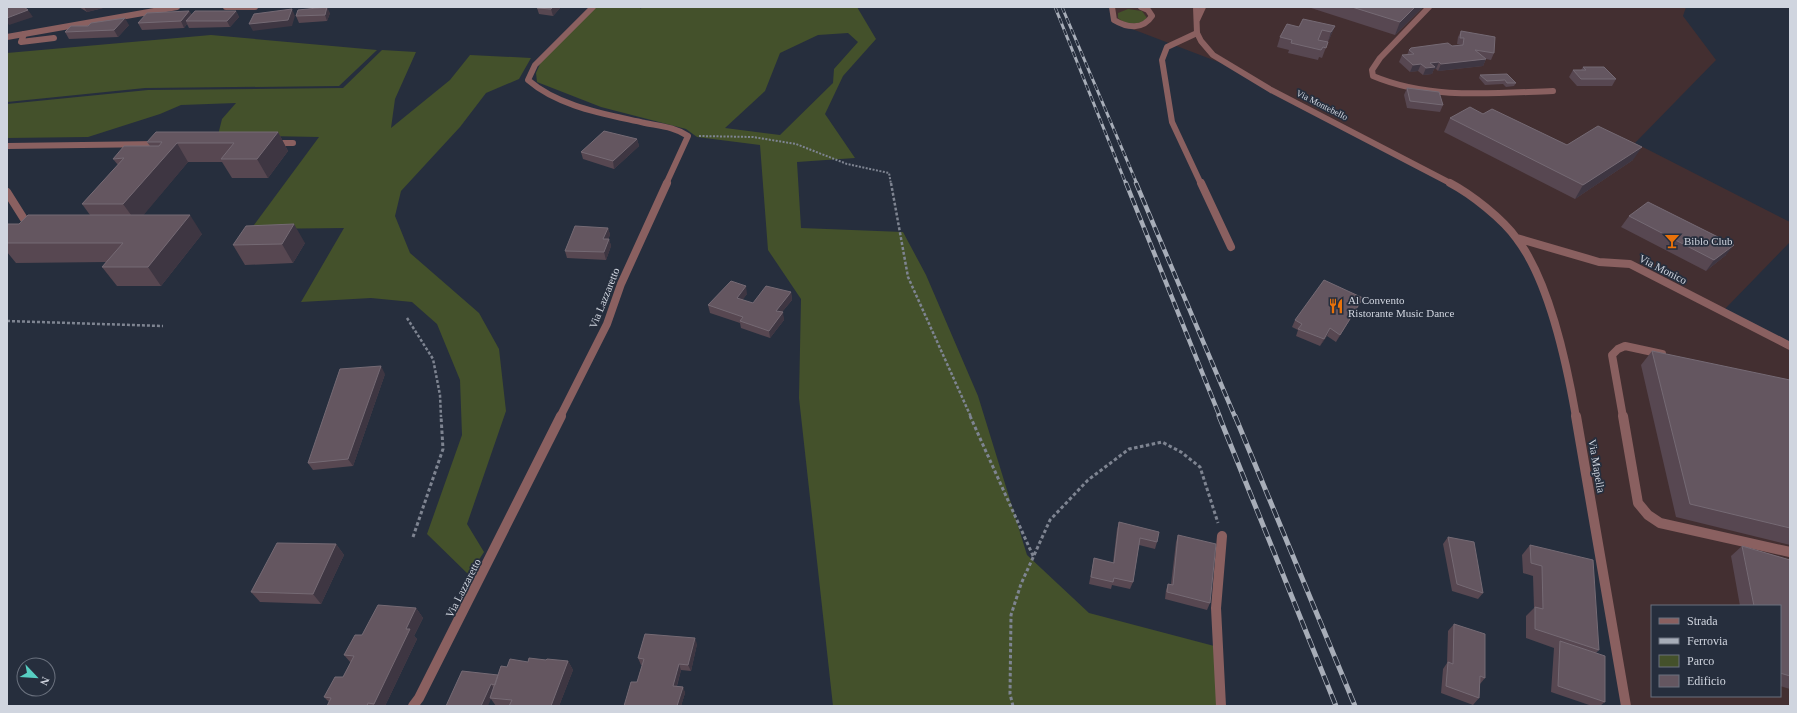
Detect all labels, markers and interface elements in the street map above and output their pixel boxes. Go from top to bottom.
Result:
street label: Via Montebello [1295,88,1350,122]
bar icon: Biblo Club [1663,232,1681,250]
place label: Biblo Club [1684,235,1733,247]
street label: Via Monico [1637,252,1689,286]
street label: Via Lazzaretto [586,265,622,330]
place label: Al Convento Ristorante Music Dance [1348,294,1454,319]
restaurant icon: Al Convento Ristorante Music Dance [1327,297,1345,315]
street label: Via Mapella [1586,438,1608,494]
street label: Via Lazzaretto [443,556,483,619]
legend [1651,605,1781,697]
text: Strada [1687,614,1718,628]
text: Ferrovia [1687,634,1728,648]
text: Parco [1687,654,1714,668]
north arrow [16,657,56,697]
text: Edificio [1687,674,1726,688]
text: N [38,675,52,687]

